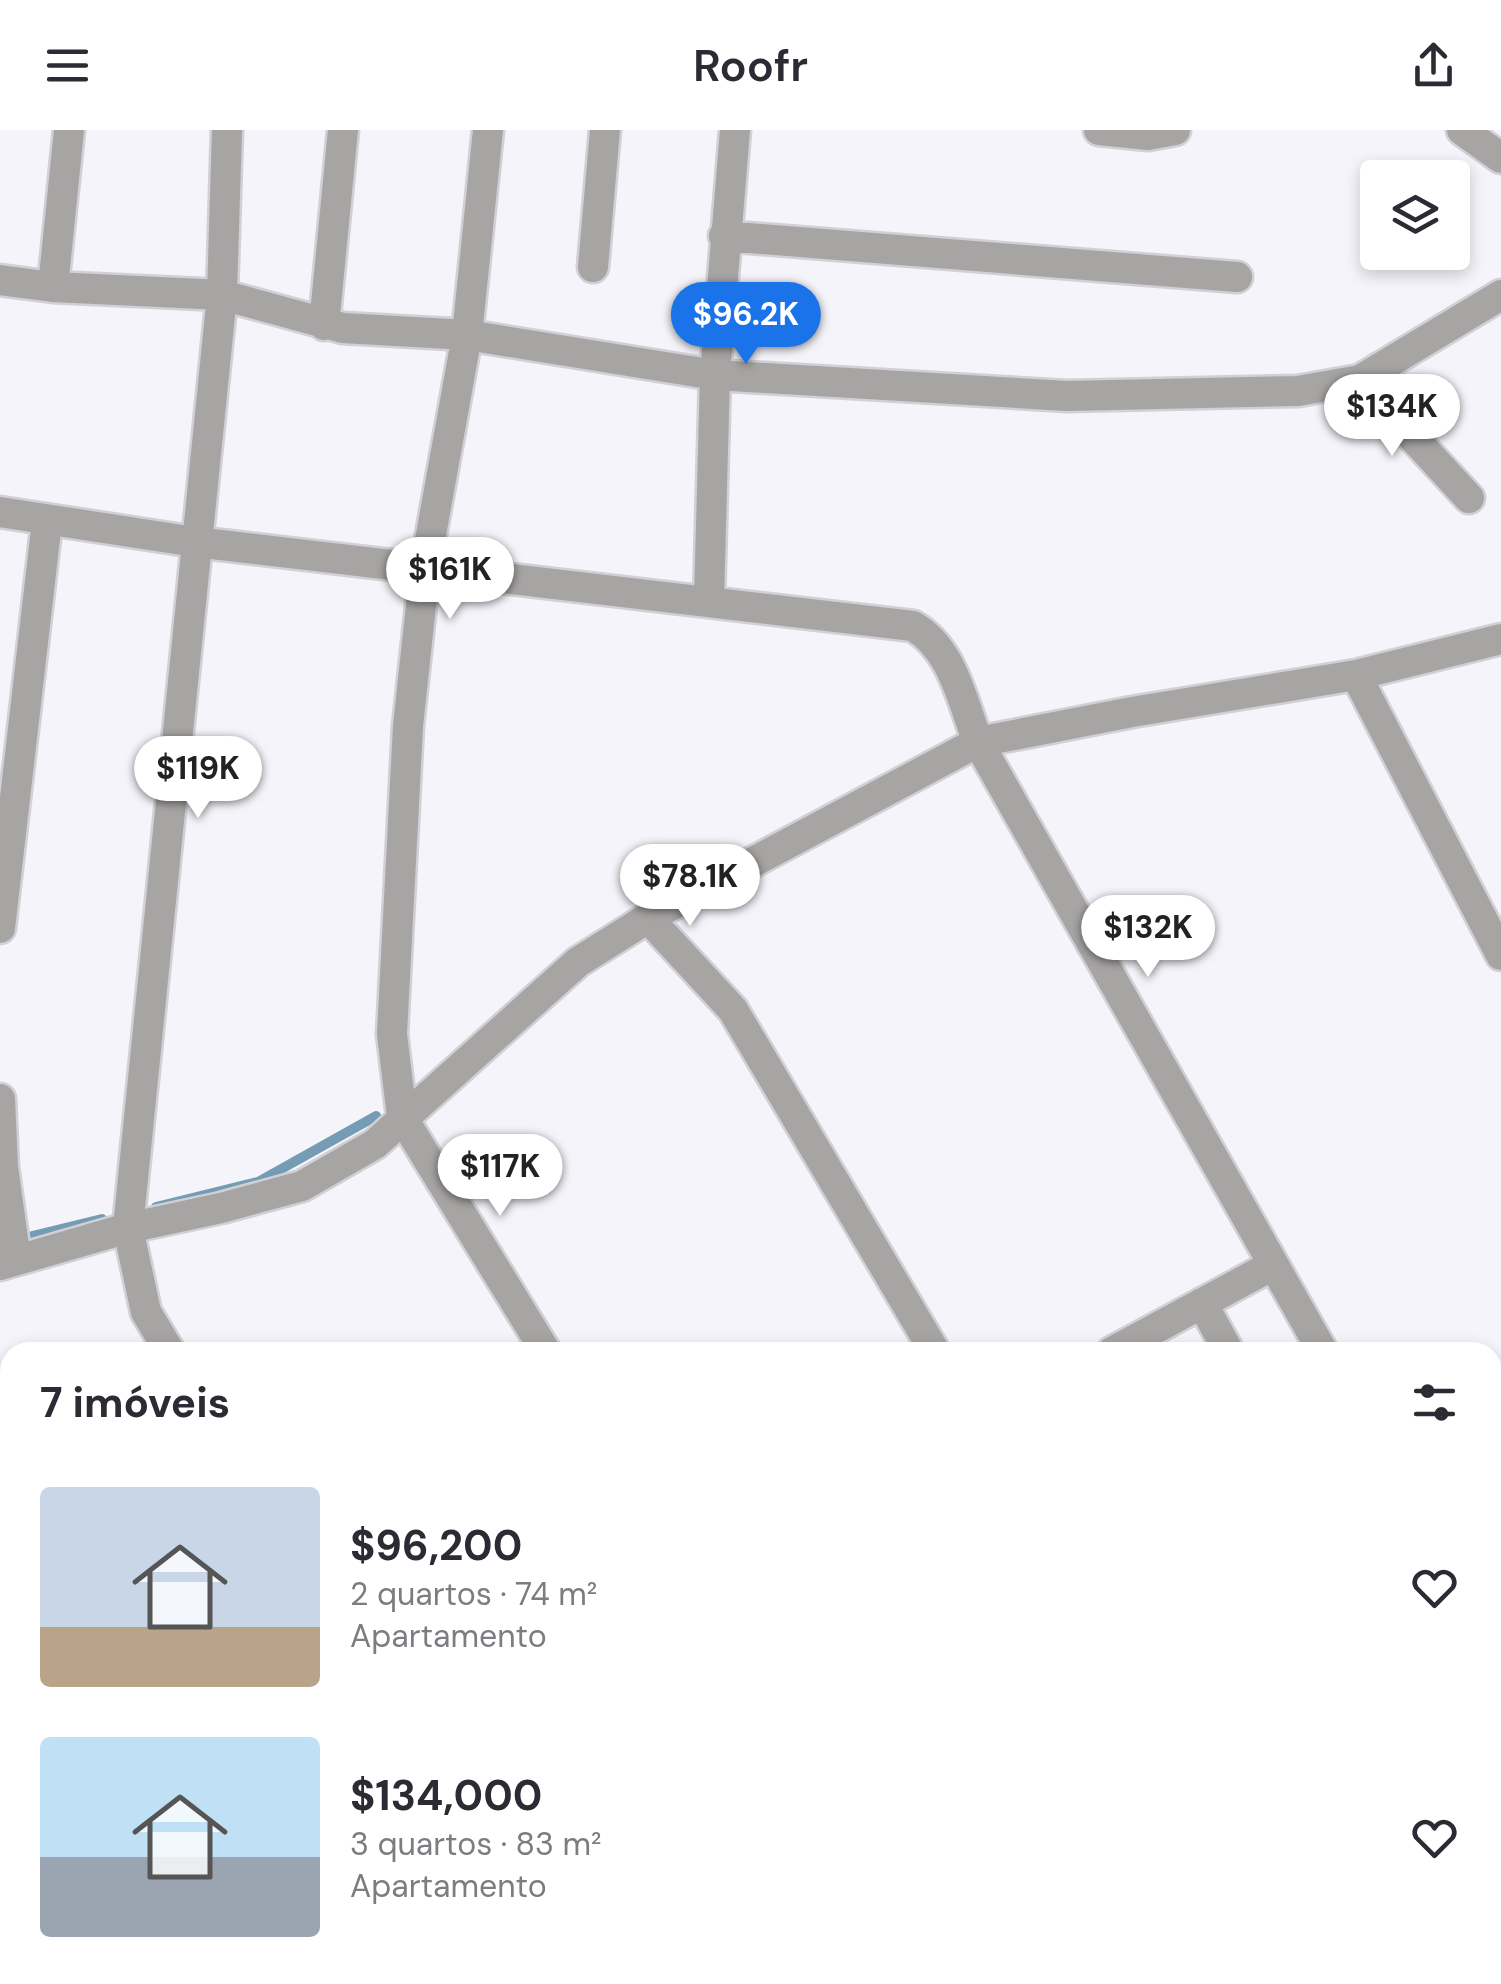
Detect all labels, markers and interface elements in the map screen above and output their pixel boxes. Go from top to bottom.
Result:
text: Roofr [693,36,808,95]
icon: menu [40,38,95,93]
icon: share [1406,38,1461,93]
map controls [1360,160,1470,270]
button: layers [1360,160,1470,270]
pin: $96.2K [665,282,827,367]
text: $96.2K [693,293,799,335]
pin: $134K [1322,374,1462,459]
text: $134K [1346,385,1438,427]
pin: $161K [380,537,520,622]
text: $161K [408,548,492,590]
pin: $119K [128,736,268,821]
text: $119K [156,747,240,789]
pin: $78.1K [609,844,771,929]
text: $78.1K [642,855,738,897]
pin: $132K [1078,895,1218,980]
text: $132K [1103,906,1193,948]
pin: $117K [430,1134,570,1219]
text: $117K [460,1145,540,1187]
text: 7 imóveis [40,1375,230,1430]
icon: filters [1407,1375,1462,1430]
text: $96,200 [350,1518,522,1573]
icon: home [120,1527,240,1647]
icon: heart [1407,1560,1462,1615]
text: 2 quartos · 74 m² [350,1573,597,1615]
text: Apartamento [350,1615,547,1657]
text: $134,000 [350,1768,542,1823]
icon: home [120,1777,240,1897]
icon: heart [1407,1810,1462,1865]
text: 3 quartos · 83 m² [350,1823,602,1865]
text: Apartamento [350,1865,547,1907]

